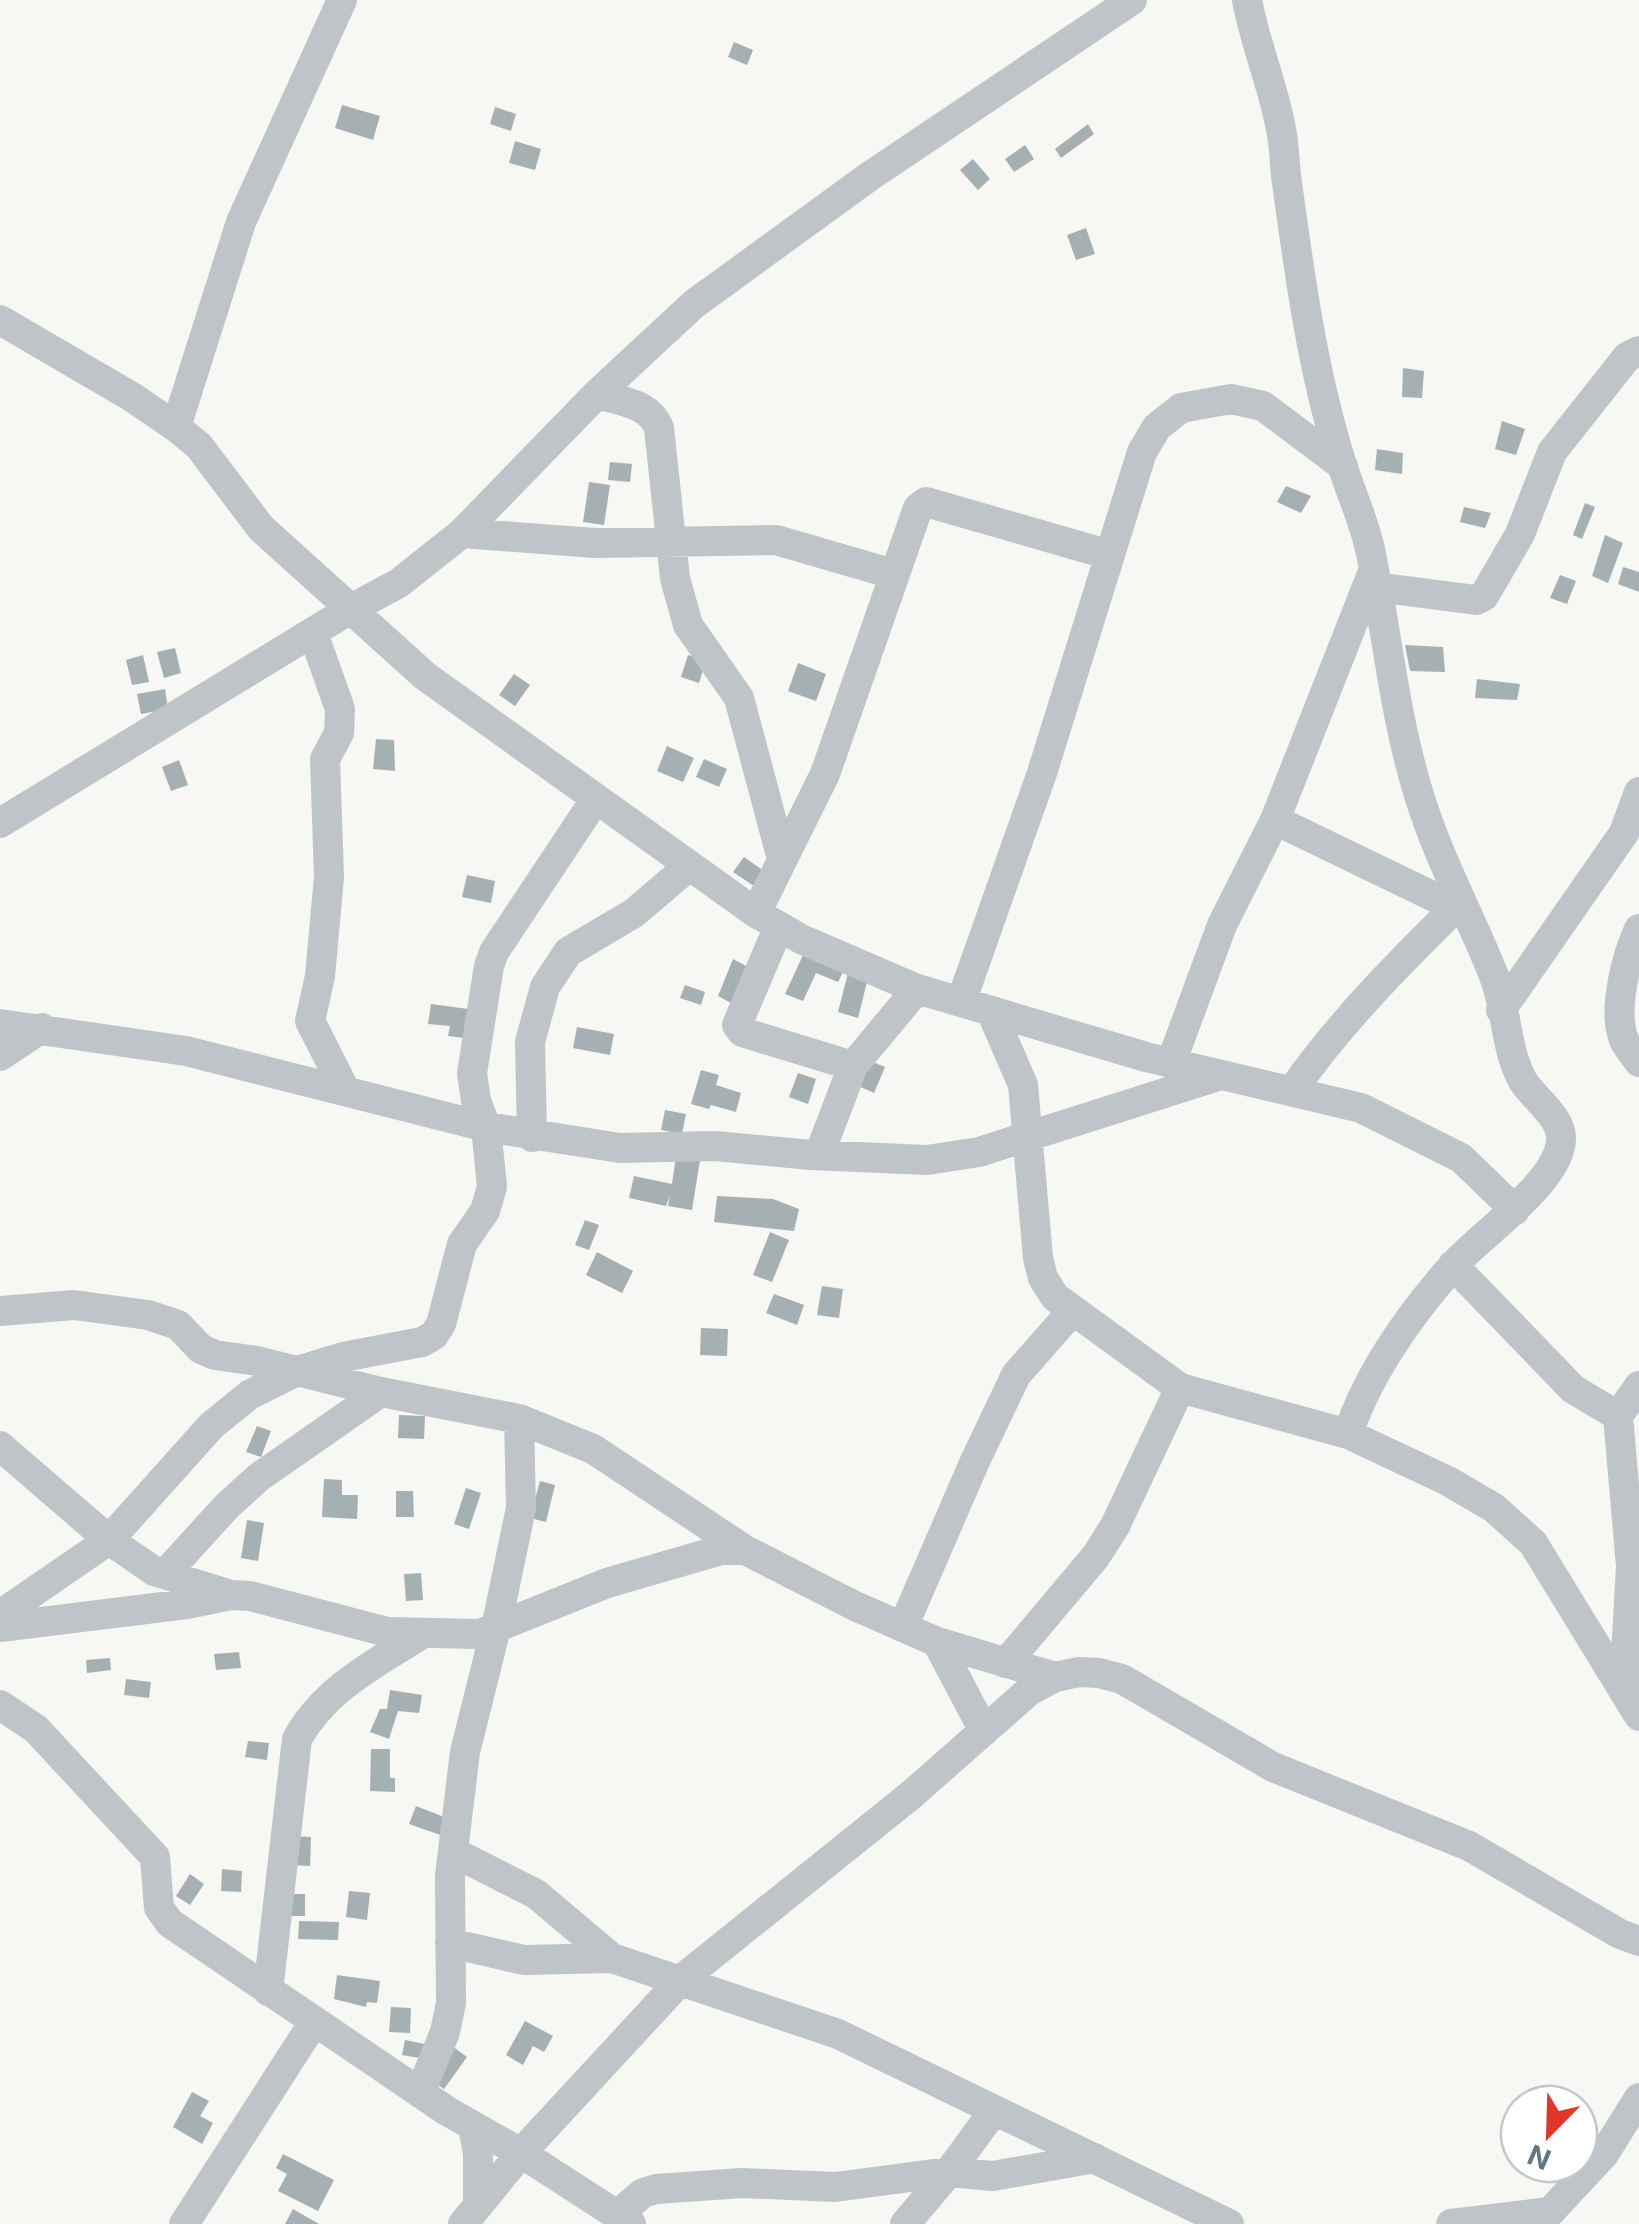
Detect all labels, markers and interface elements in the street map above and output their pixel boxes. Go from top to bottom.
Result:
north arrow [1499,2084,1599,2184]
text: N [1523,2137,1556,2177]

